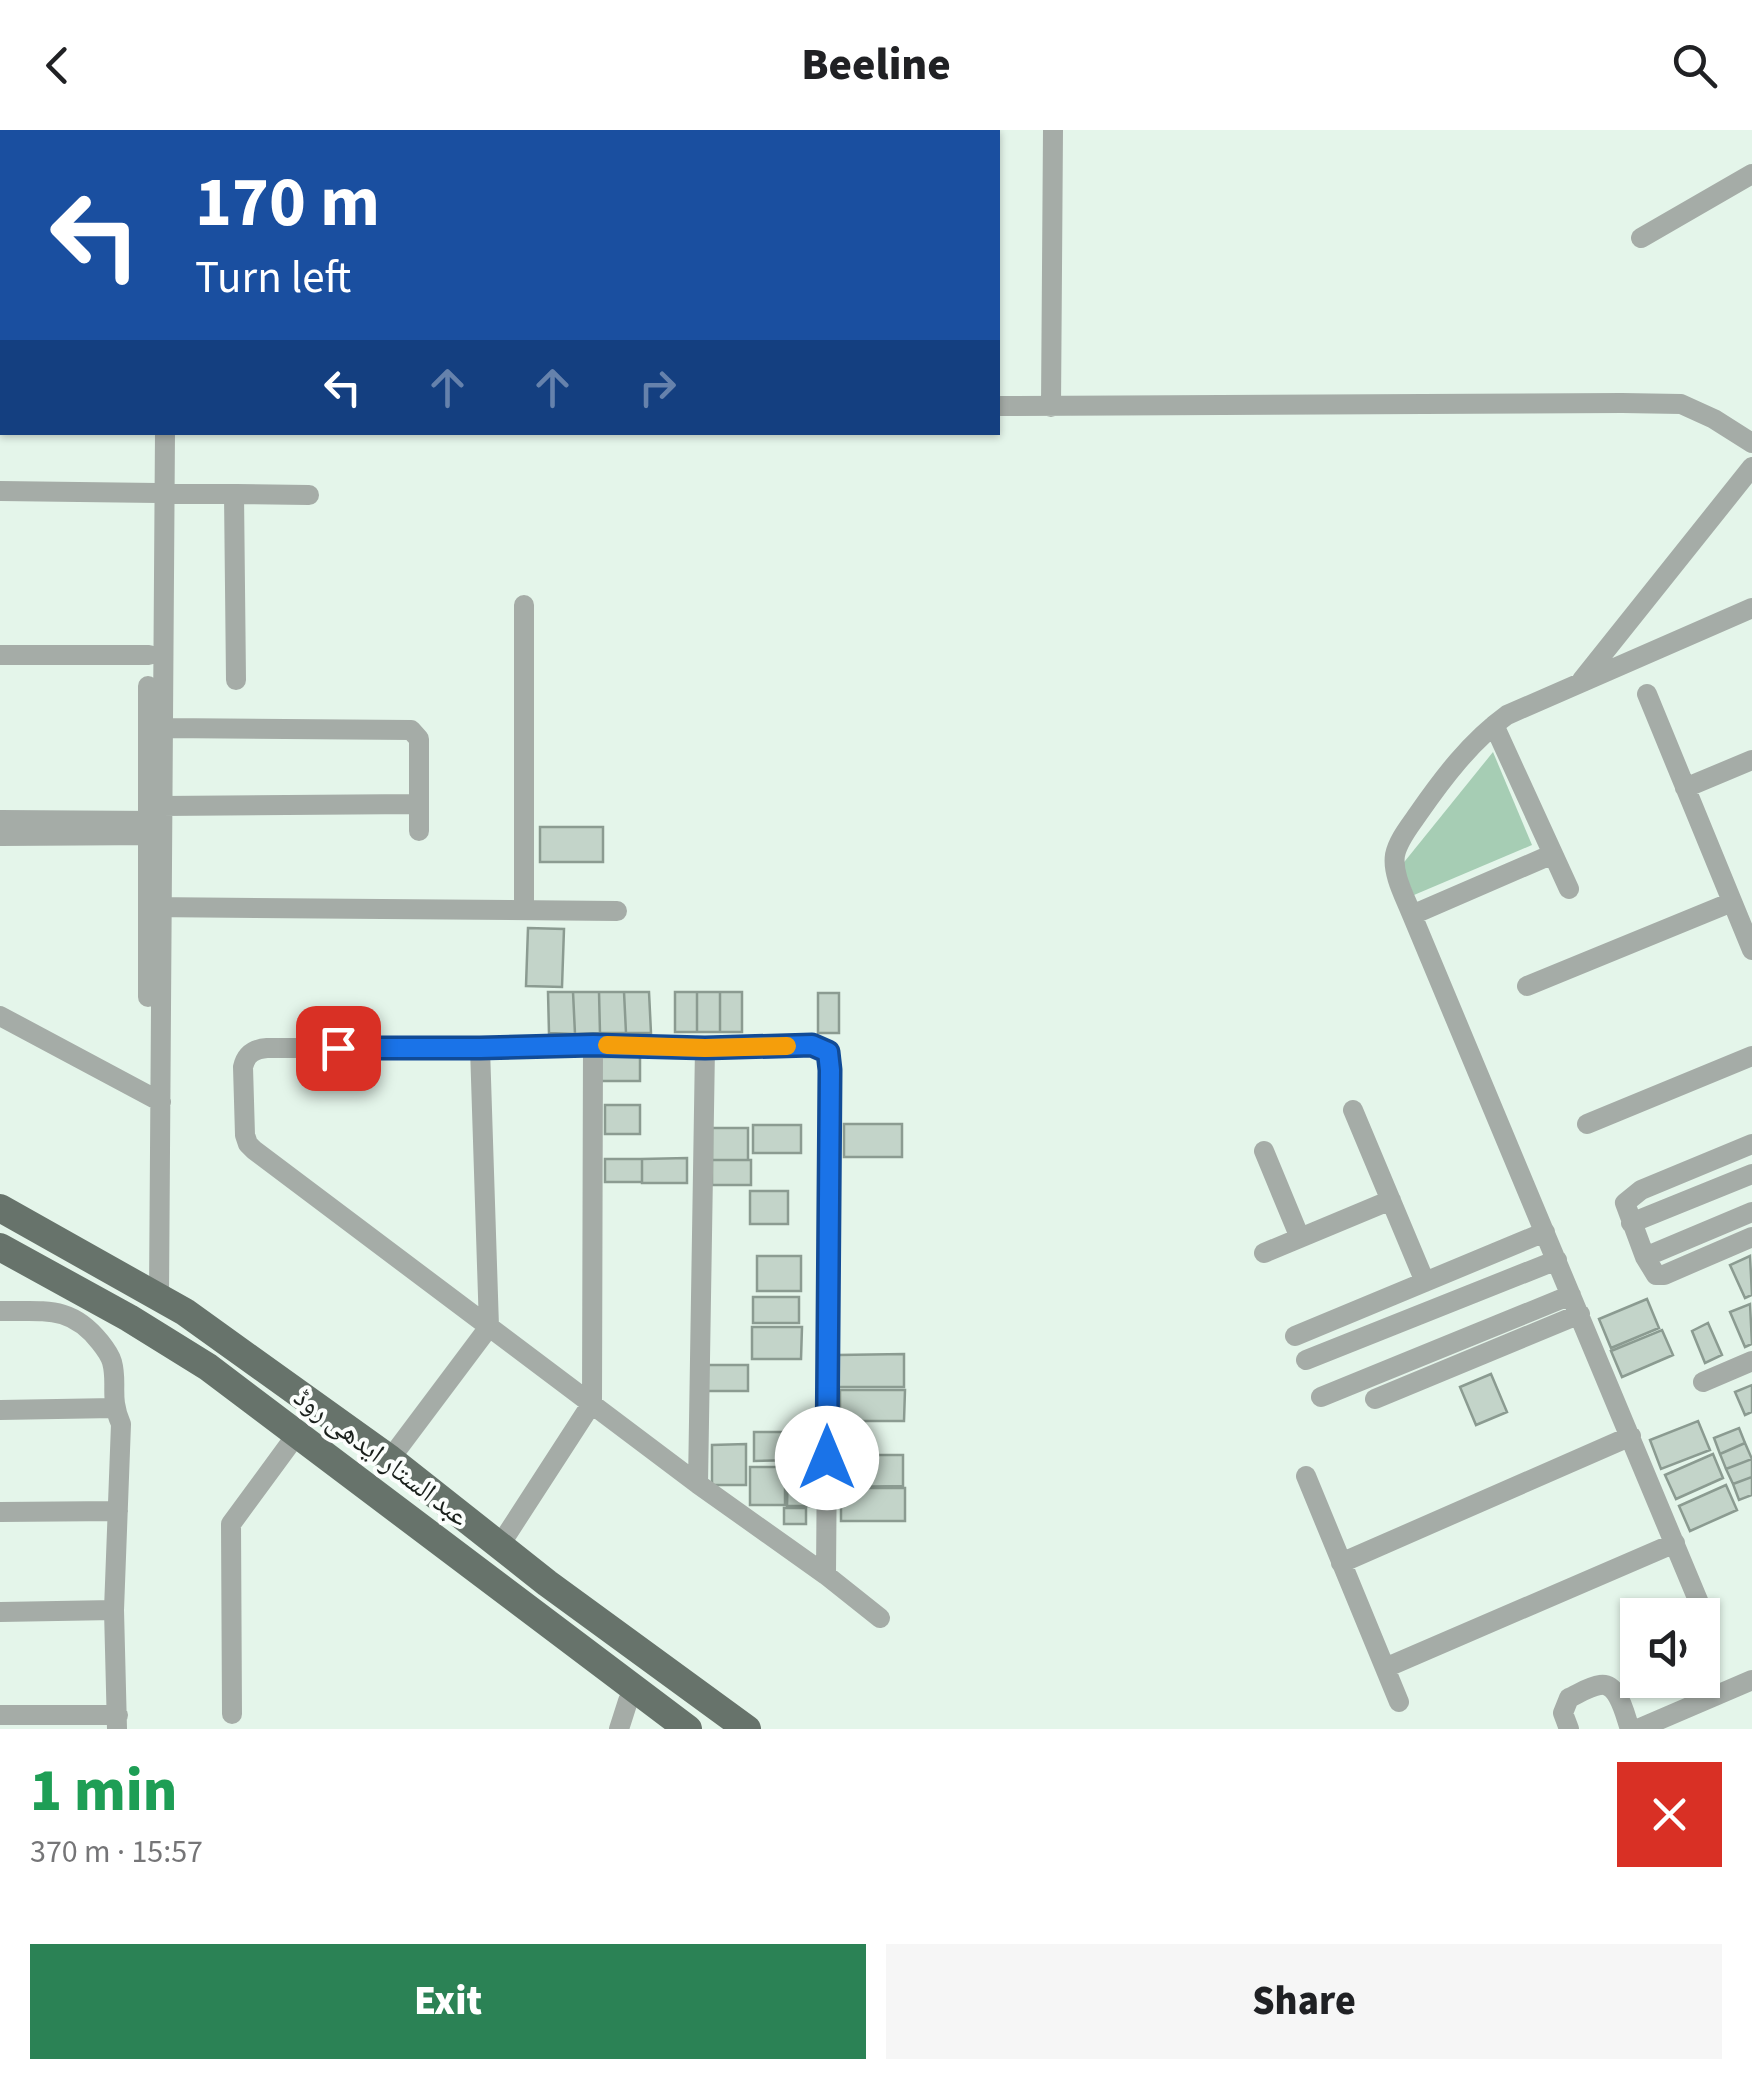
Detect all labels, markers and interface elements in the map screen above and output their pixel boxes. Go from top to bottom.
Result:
text: Beeline [801,33,951,97]
icon: back [30,38,85,93]
icon: search [1667,38,1722,93]
text: 170 m [195,153,380,253]
icon: left [30,170,160,300]
text: Turn left [195,246,351,310]
icon: left [315,360,370,415]
icon: ahead [420,360,475,415]
icon: ahead [525,360,580,415]
icon: right [630,360,685,415]
pin [296,1006,381,1091]
icon: arrive [311,1021,366,1076]
street label: عبد الستار ایدھی روڈ [285,1378,477,1536]
position arrow [775,1406,879,1510]
map controls [1620,1598,1720,1698]
button: sound [1620,1598,1720,1698]
text: 1 min [30,1749,177,1834]
button: close [1617,1762,1722,1867]
text: 370 m · 15:57 [30,1829,203,1875]
button: Exit [30,1944,866,2059]
button: Share [886,1944,1722,2059]

